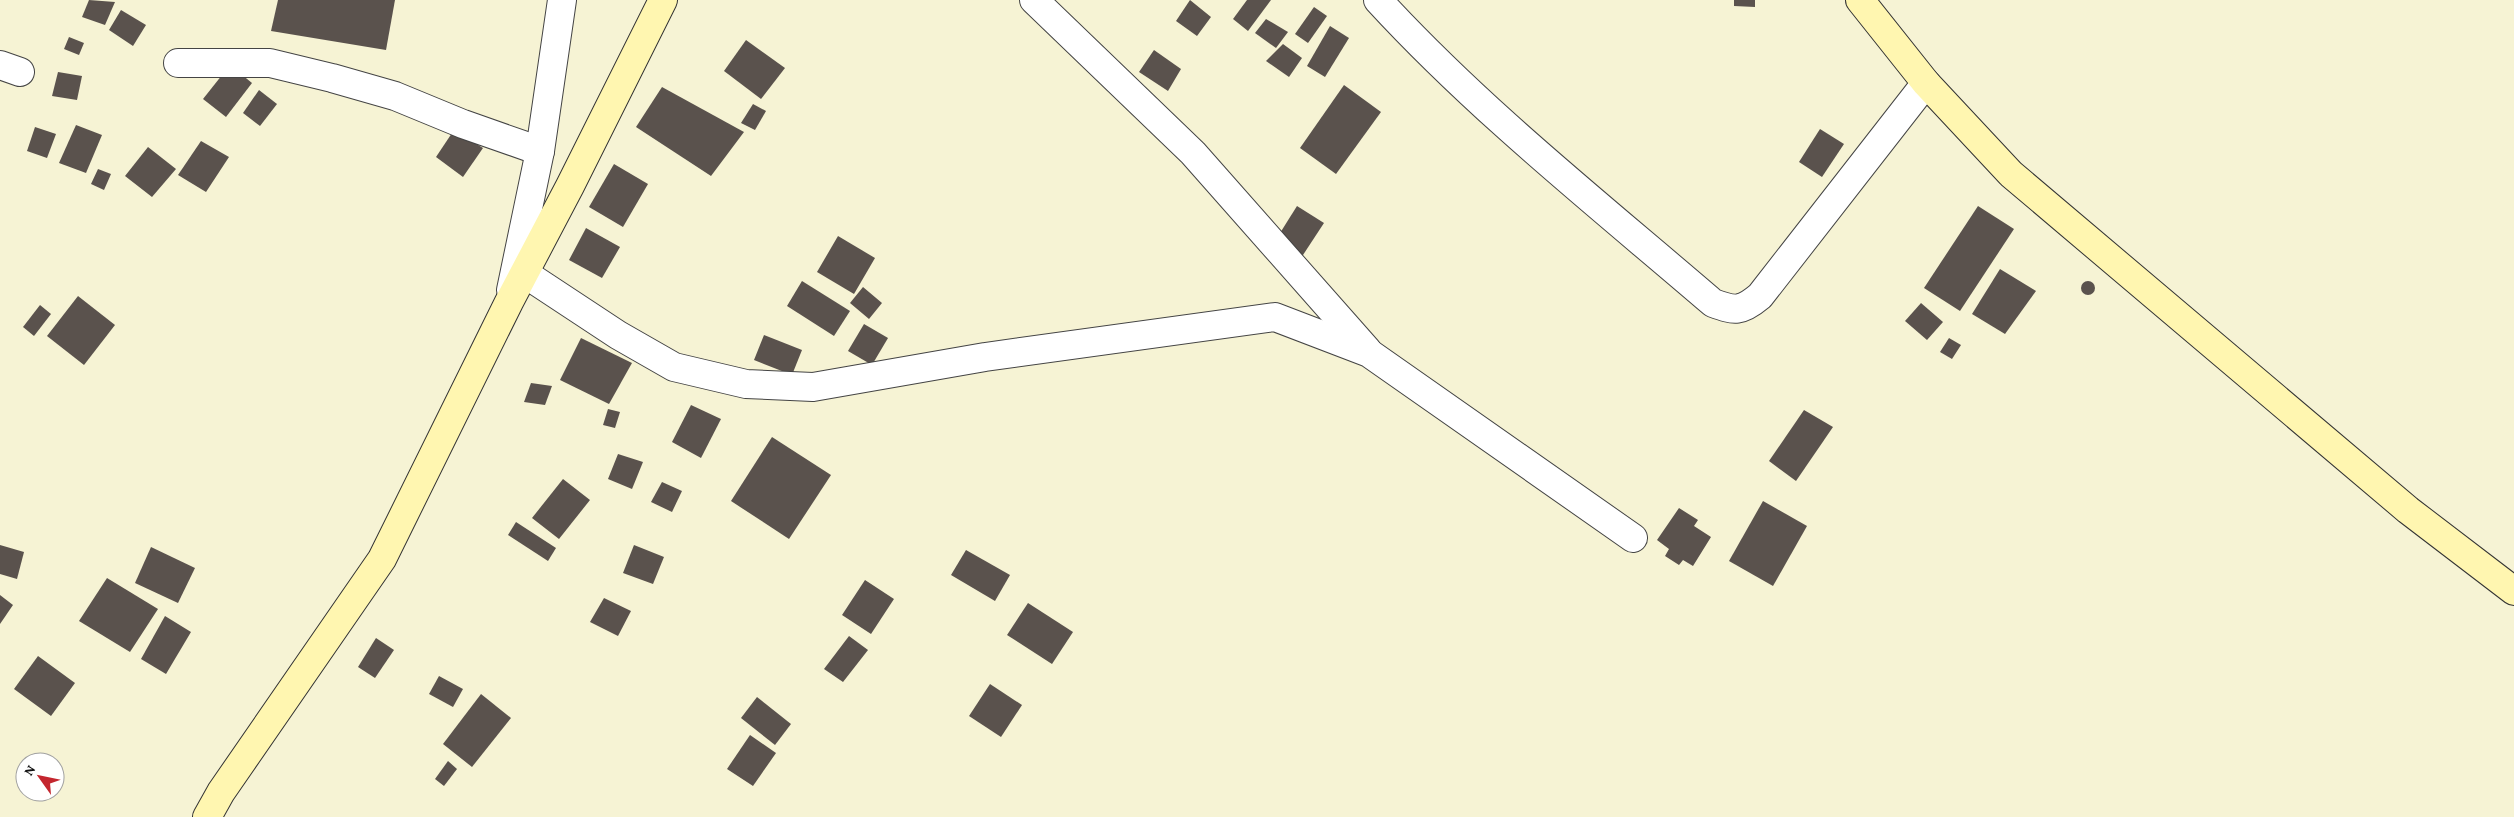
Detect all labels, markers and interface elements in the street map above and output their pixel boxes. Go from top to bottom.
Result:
north arrow [15,752,65,802]
text: N [20,761,39,778]

